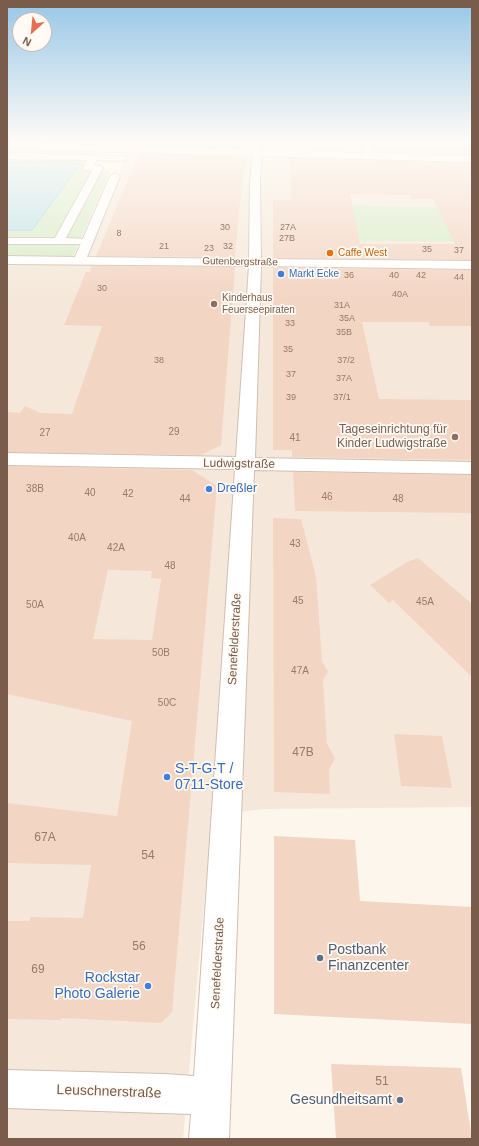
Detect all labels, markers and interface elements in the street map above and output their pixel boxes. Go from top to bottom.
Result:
north arrow [12,12,52,52]
text: N [21,35,33,49]
house number: 30 [220,223,230,233]
house number: 27A [280,223,296,233]
house number: 8 [116,229,122,239]
house number: 27B [279,234,295,244]
house number: 21 [159,242,169,252]
house number: 32 [223,242,233,252]
house number: 23 [204,244,214,254]
house number: 35 [422,245,432,255]
house number: 37 [454,246,464,256]
place label: Caffe West [338,247,387,259]
marker: Caffe West [325,248,335,258]
street label: Gutenbergstraße [202,255,278,269]
place label: Markt Ecke [289,268,339,280]
marker: Markt Ecke [276,269,286,279]
house number: 36 [344,271,354,281]
house number: 40 [389,271,399,281]
house number: 42 [416,271,426,281]
house number: 44 [454,273,464,283]
house number: 30 [97,284,107,294]
house number: 40A [392,290,408,300]
place label: Kinderhaus Feuerseepiraten [222,292,295,316]
marker: Kinderhaus Feuerseepiraten [209,299,219,309]
house number: 31A [334,301,350,311]
house number: 35A [339,314,355,324]
house number: 33 [285,319,295,329]
house number: 35B [336,328,352,338]
house number: 35 [283,345,293,355]
house number: 38 [154,356,164,366]
house number: 37/2 [337,356,355,366]
house number: 37 [286,370,296,380]
house number: 37A [336,374,352,384]
house number: 39 [286,393,296,403]
house number: 37/1 [333,393,351,403]
place label: Tageseinrichtung für Kinder Ludwigstraße [337,423,447,451]
house number: 29 [168,426,180,438]
house number: 27 [39,427,51,439]
house number: 41 [289,432,301,444]
marker: Tageseinrichtung für Kinder Ludwigstraße [450,432,460,442]
street label: Ludwigstraße [203,456,275,472]
place label: Dreßler [217,482,257,496]
house number: 38B [26,483,44,495]
marker: Dreßler [204,484,214,494]
house number: 40 [84,487,96,499]
house number: 42 [122,488,134,500]
house number: 46 [321,491,333,503]
house number: 44 [179,493,191,505]
house number: 48 [392,493,404,505]
house number: 40A [68,532,86,544]
house number: 43 [289,538,301,550]
house number: 42A [107,542,125,554]
house number: 48 [164,560,176,572]
street label: Senefelderstraße [225,593,245,685]
house number: 45 [292,595,304,607]
house number: 45A [416,596,434,608]
house number: 50A [26,599,44,611]
house number: 50B [152,647,170,659]
house number: 47A [291,665,309,677]
house number: 50C [158,697,176,709]
house number: 47B [292,746,314,760]
place label: S-T-G-T / 0711-Store [175,761,243,794]
marker: S-T-G-T / 0711-Store [162,772,172,782]
house number: 67A [34,831,56,845]
house number: 54 [141,849,155,863]
street label: Senefelderstraße [208,917,228,1009]
house number: 56 [132,940,146,954]
place label: Postbank Finanzcenter [328,942,409,974]
marker: Postbank Finanzcenter [315,953,325,963]
house number: 69 [31,963,45,977]
place label: Rockstar Photo Galerie [54,970,140,1002]
marker: Rockstar Photo Galerie [143,981,153,991]
house number: 51 [375,1075,389,1089]
street label: Leuschnerstraße [56,1082,162,1102]
place label: Gesundheitsamt [290,1092,392,1108]
marker: Gesundheitsamt [395,1095,405,1105]

